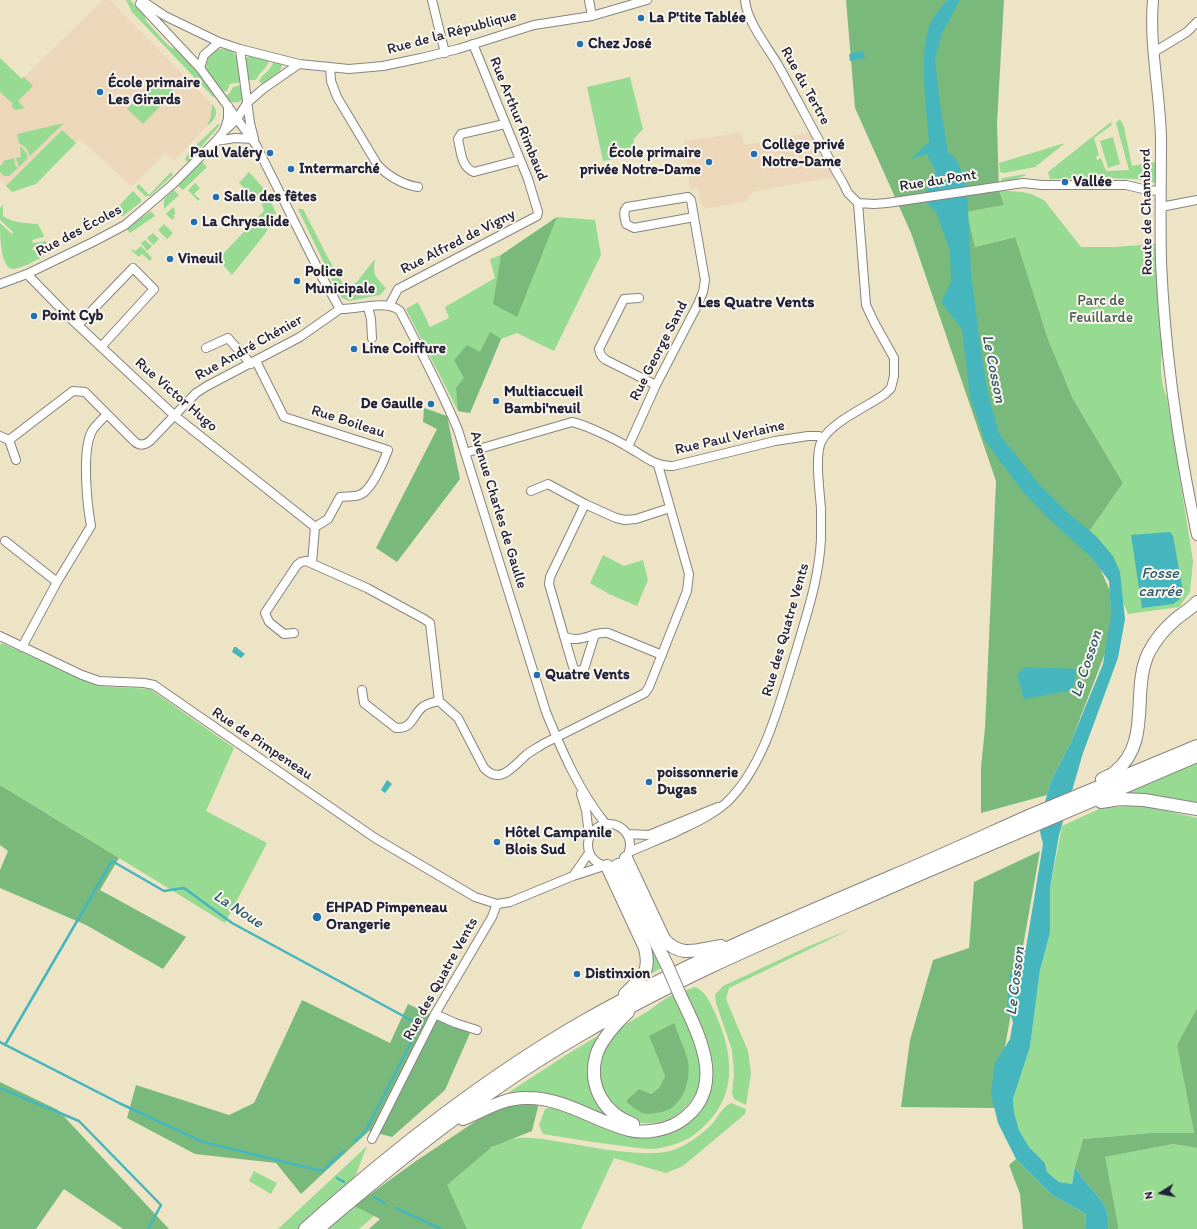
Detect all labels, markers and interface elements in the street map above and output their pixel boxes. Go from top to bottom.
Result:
street label: Rue de la République [385,7,519,59]
place label: La P'tite Tablée [649,9,746,27]
marker: La P'tite Tablée [636,13,646,23]
place label: Chez José [588,35,652,53]
marker: Chez José [575,39,585,49]
street label: Rue du Tertre [776,44,834,128]
street label: Rue Arthur Rimbaud [485,55,551,183]
place label: École primaire Les Girards [108,74,200,109]
marker: École primaire Les Girards [95,87,105,97]
place label: Collège privé Notre-Dame [762,136,845,171]
place label: Paul Valéry [190,144,262,162]
place label: École primaire privée Notre-Dame [580,144,701,179]
marker: Paul Valéry [265,148,275,158]
street label: Route de Chambord [1137,148,1157,276]
marker: Collège privé Notre-Dame [749,149,759,159]
marker: École primaire privée Notre-Dame [704,157,714,167]
place label: Intermarché [299,160,380,178]
marker: Intermarché [286,164,296,174]
street label: Rue du Pont [898,166,978,196]
place label: Vallée [1073,173,1112,191]
marker: Vallée [1060,177,1070,187]
place label: Salle des fêtes [224,188,317,206]
marker: Salle des fêtes [211,192,221,202]
street label: Rue des Écoles [33,201,125,261]
street label: Rue Alfred de Vigny [398,205,518,279]
place label: La Chrysalide [202,213,289,231]
marker: La Chrysalide [189,217,199,227]
place label: Vineuil [178,250,223,268]
marker: Vineuil [165,254,175,264]
place label: Police Municipale [305,263,375,298]
marker: Police Municipale [292,276,302,286]
park label: Parc de Feuillarde [1069,292,1133,327]
district label: Les Quatre Vents [698,293,814,313]
street label: Rue George Sand [626,298,692,404]
place label: Point Cyb [42,307,103,325]
marker: Point Cyb [29,311,39,321]
street label: Rue André Chénier [192,311,306,385]
water label: Le Cosson [977,333,1009,405]
place label: Line Coiffure [362,340,446,358]
marker: Line Coiffure [349,344,359,354]
street label: Rue Victor Hugo [131,354,221,436]
place label: Multiaccueil Bambi'neuil [504,383,583,418]
place label: De Gaulle [360,395,423,413]
marker: Multiaccueil Bambi'neuil [491,396,501,406]
marker: De Gaulle [426,399,436,409]
street label: Rue Boileau [309,402,387,442]
street label: Rue Paul Verlaine [673,417,787,459]
street label: Avenue Charles de Gaulle [465,429,531,591]
street label: Rue des Quatre Vents [758,561,814,699]
water label: Fosse carrée [1138,564,1182,602]
water label: Le Cosson [1067,628,1107,700]
place label: Quatre Vents [545,666,630,684]
marker: Quatre Vents [532,670,542,680]
street label: Rue de Pimpeneau [208,704,316,784]
place label: poissonnerie Dugas [657,764,738,799]
marker: poissonnerie Dugas [644,777,654,787]
place label: Hôtel Campanile Blois Sud [505,824,612,859]
marker: Hôtel Campanile Blois Sud [492,837,502,847]
water label: La Noue [210,887,266,933]
place label: EHPAD Pimpeneau Orangerie [326,899,447,934]
marker: EHPAD Pimpeneau Orangerie [311,911,323,923]
street label: Rue des Quatre Vents [400,914,482,1044]
water label: Le Cosson [1002,945,1030,1017]
place label: Distinxion [585,965,650,983]
marker: Distinxion [572,969,582,979]
north arrow [1141,1173,1181,1213]
text: N [1142,1190,1156,1200]

